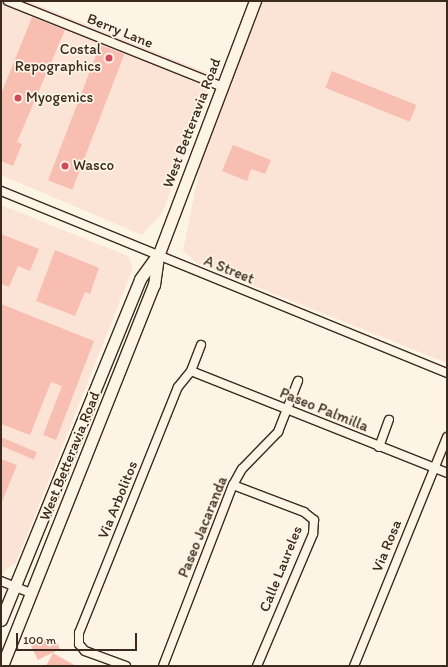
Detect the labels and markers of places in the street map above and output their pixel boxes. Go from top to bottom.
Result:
place label: Costal Repographics [15,40,101,75]
marker: Costal Repographics [104,53,114,63]
place label: Myogenics [26,89,93,107]
marker: Myogenics [13,93,23,103]
place label: Wasco [73,157,114,175]
marker: Wasco [60,161,70,171]

